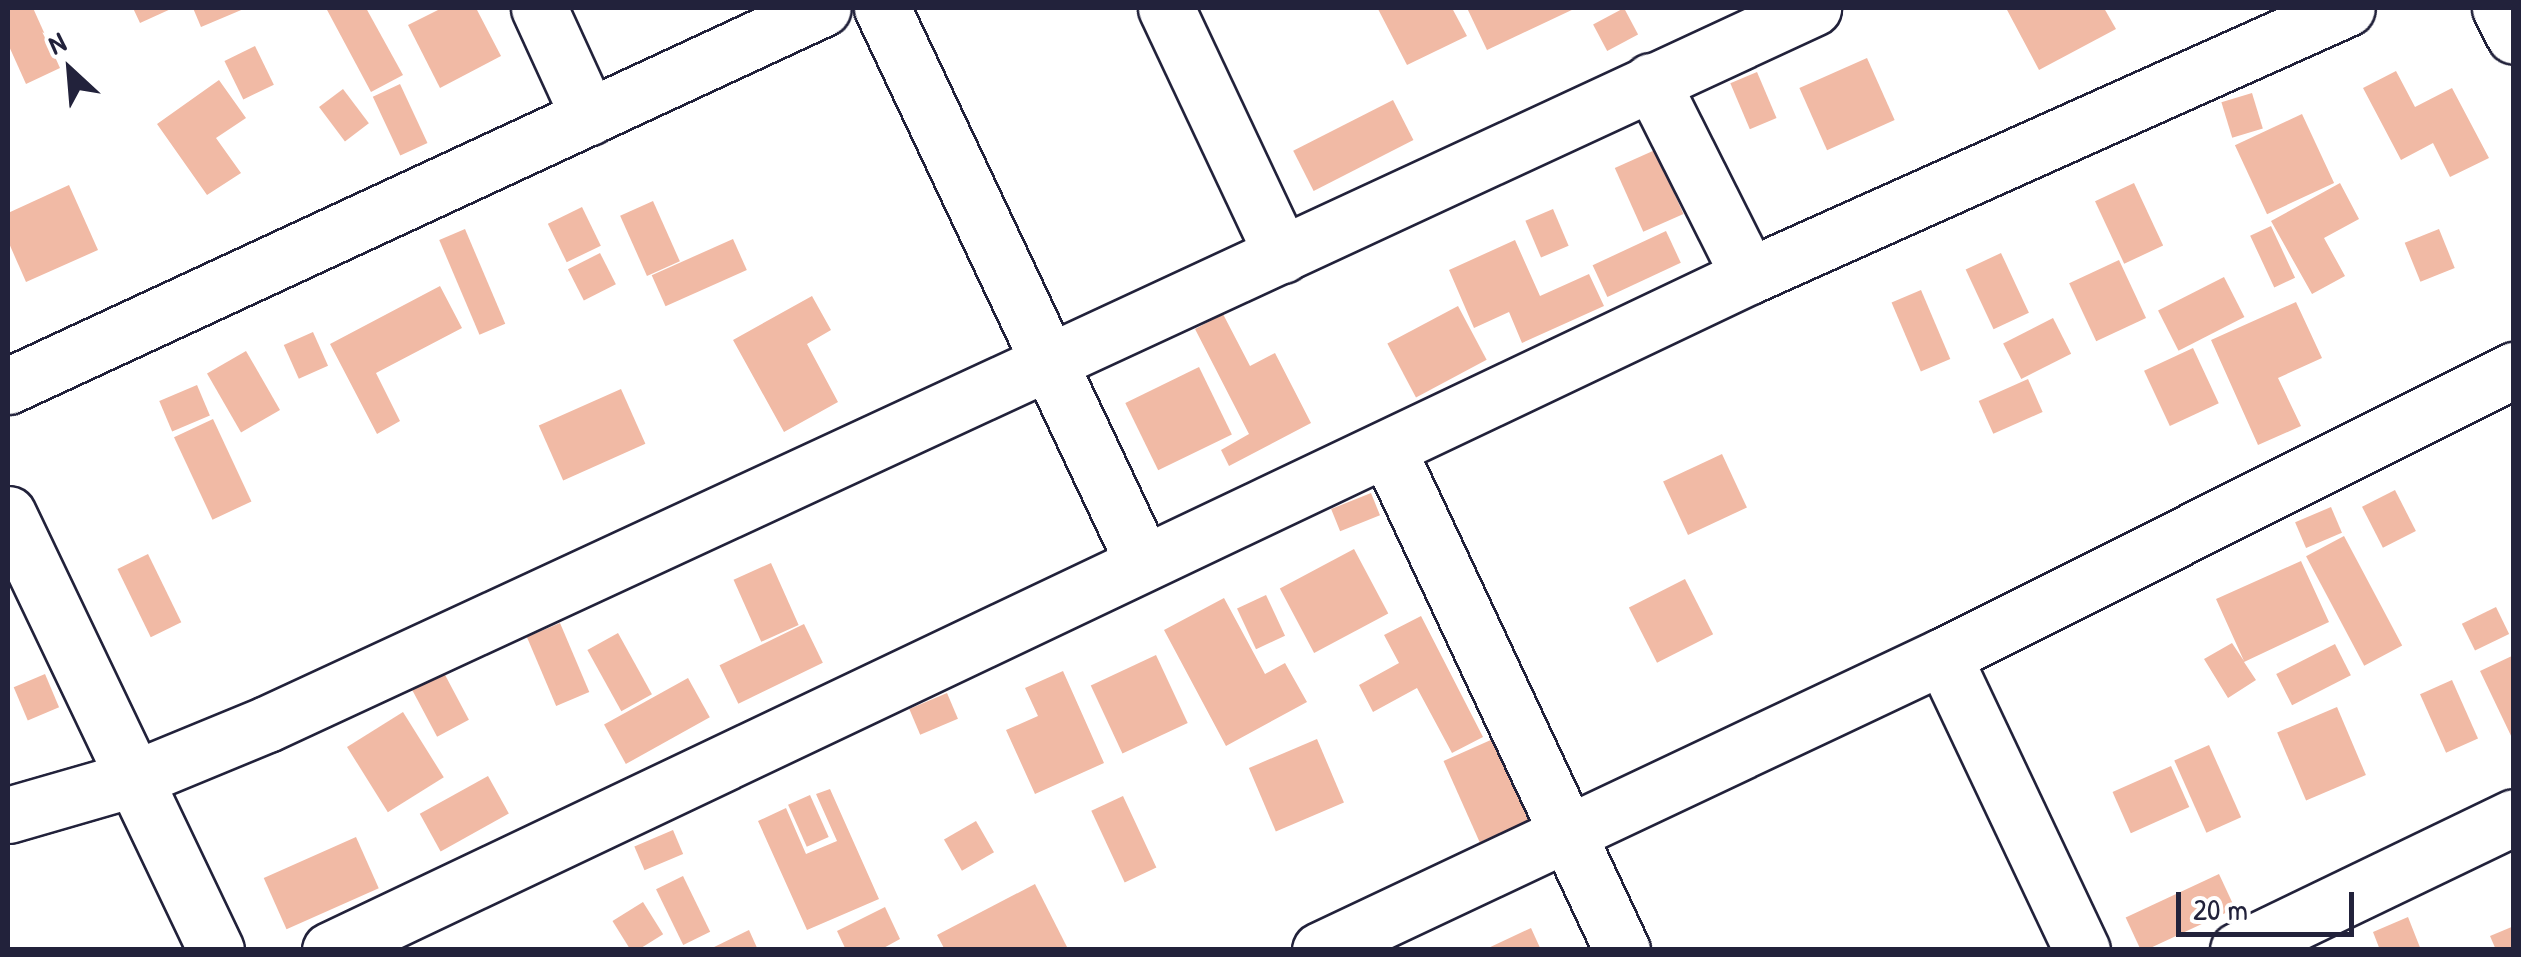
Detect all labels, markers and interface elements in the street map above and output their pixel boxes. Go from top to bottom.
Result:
north arrow [20,20,120,120]
text: N [42,23,72,63]
scale bar [2181,872,2358,934]
text: 20 m [2193,889,2248,929]

